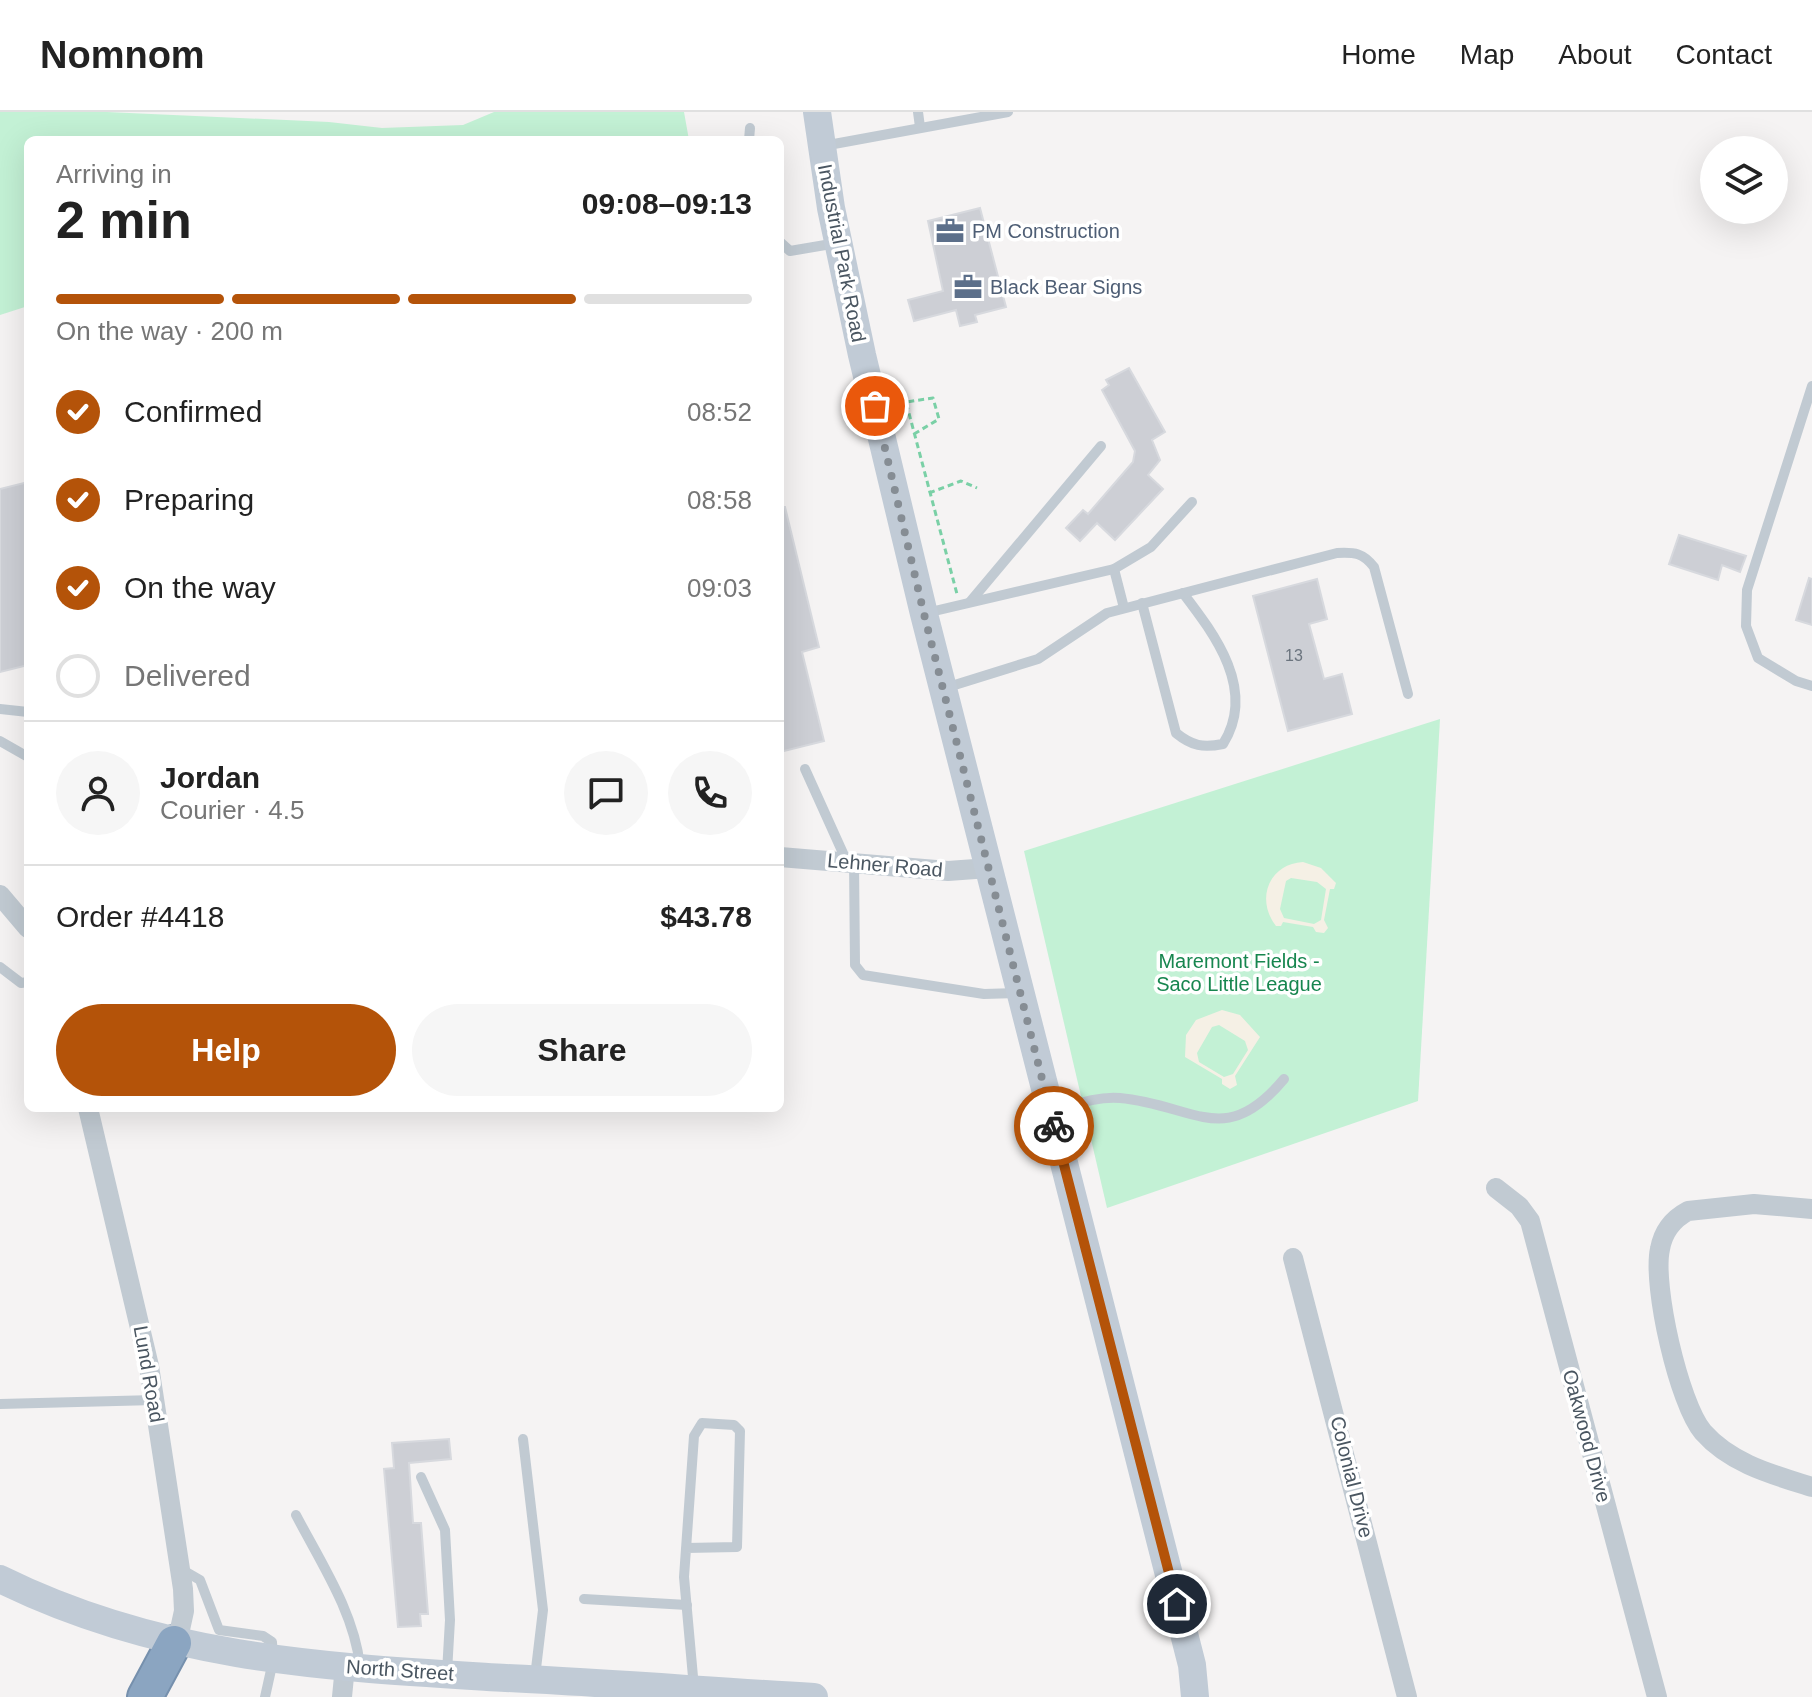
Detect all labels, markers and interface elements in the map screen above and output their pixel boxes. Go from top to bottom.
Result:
text: Nomnom [40,34,205,76]
text: Home [1341,39,1416,70]
text: Map [1460,39,1514,70]
text: About [1558,39,1632,70]
text: Contact [1676,39,1772,70]
map controls [1700,136,1788,224]
button: layers [1700,136,1788,224]
text: Arriving in [56,159,172,189]
street label: Industrial Park Road [814,162,870,344]
text: 09:08–09:13 [582,187,752,220]
text: 2 min [56,191,192,249]
office icon: PM Construction [935,216,965,246]
place label: PM Construction [972,220,1120,242]
office icon: Black Bear Signs [953,272,983,302]
place label: Black Bear Signs [990,276,1142,298]
text: On the way · 200 m [56,316,283,346]
pin [841,372,909,440]
icon: bag [853,384,897,428]
icon: check [56,390,100,434]
text: Confirmed [124,395,262,428]
text: 08:52 [687,397,752,427]
icon: check [56,478,100,522]
text: Preparing [124,483,254,516]
text: 08:58 [687,485,752,515]
icon: check [56,566,100,610]
text: On the way [124,571,276,604]
text: 09:03 [687,573,752,603]
house number: 13 [1285,647,1303,664]
text: Delivered [124,659,251,692]
button: person [56,751,140,835]
button: chat [564,751,648,835]
button: phone [668,751,752,835]
text: Jordan [160,761,260,794]
text: Courier · 4.5 [160,795,305,825]
street label: Lehner Road [826,849,944,881]
text: Order #4418 [56,900,224,933]
text: $43.78 [660,900,752,933]
park label: Maremont Fields - Saco Little League [1156,950,1322,995]
button: Help [56,1004,396,1096]
button: Share [412,1004,752,1096]
courier [1014,1086,1094,1166]
icon: bike [1032,1104,1076,1148]
street label: Lund Road [130,1324,168,1424]
street label: Oakwood Drive [1559,1367,1615,1505]
street label: Colonial Drive [1326,1414,1378,1540]
pin [1143,1570,1211,1638]
icon: home [1155,1582,1199,1626]
street label: North Street [345,1655,455,1685]

